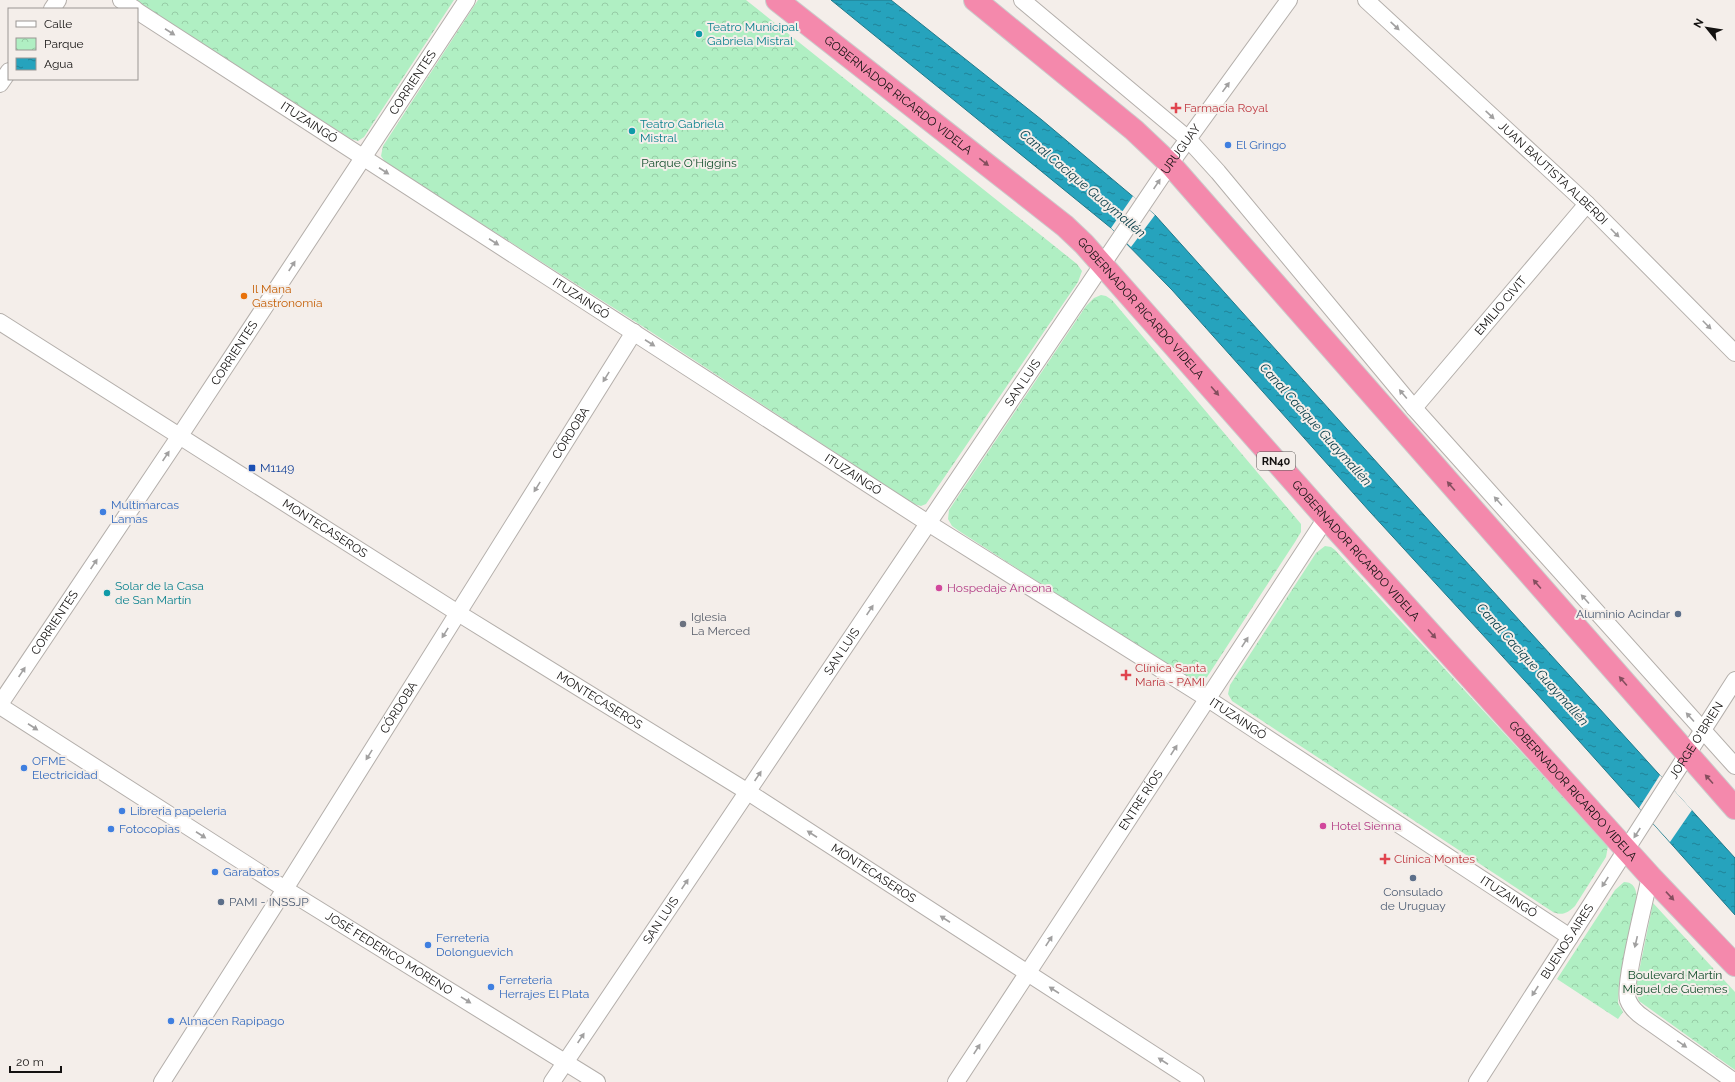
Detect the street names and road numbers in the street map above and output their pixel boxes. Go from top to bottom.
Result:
street label: GOBERNADOR RICARDO VIDELA [821,33,975,157]
street label: CORRIENTES [386,48,439,117]
street label: ITUZAINGÓ [278,99,340,146]
street label: JUAN BAUTISTA ALBERDI [1496,119,1610,228]
street label: URUGUAY [1158,121,1204,177]
street label: GOBERNADOR RICARDO VIDELA [1075,235,1207,382]
street label: EMILIO CIVIT [1472,273,1530,338]
street label: ITUZAINGÓ [550,275,612,322]
street label: CORRIENTES [208,318,261,388]
street label: SAN LUIS [1002,357,1044,409]
street label: CÓRDOBA [549,404,592,462]
street label: ITUZAINGÓ [822,451,884,498]
road number: RN40 [1257,452,1295,470]
street label: GOBERNADOR RICARDO VIDELA [1289,478,1423,624]
street label: MONTECASEROS [280,496,370,561]
street label: CORRIENTES [28,588,81,657]
street label: SAN LUIS [821,625,863,678]
street label: MONTECASEROS [554,669,645,732]
street label: CÓRDOBA [377,679,420,736]
street label: ITUZAINGÓ [1207,695,1269,742]
street label: JORGE O'BRIEN [1667,699,1726,781]
street label: GOBERNADOR RICARDO VIDELA [1506,718,1640,864]
street label: ENTRE RÍOS [1116,767,1166,833]
street label: MONTECASEROS [829,841,919,906]
street label: ITUZAINGÓ [1478,873,1540,920]
street label: SAN LUIS [640,894,682,946]
street label: BUENOS AIRES [1538,901,1596,981]
street label: JOSÉ FEDERICO MORENO [323,909,455,998]

